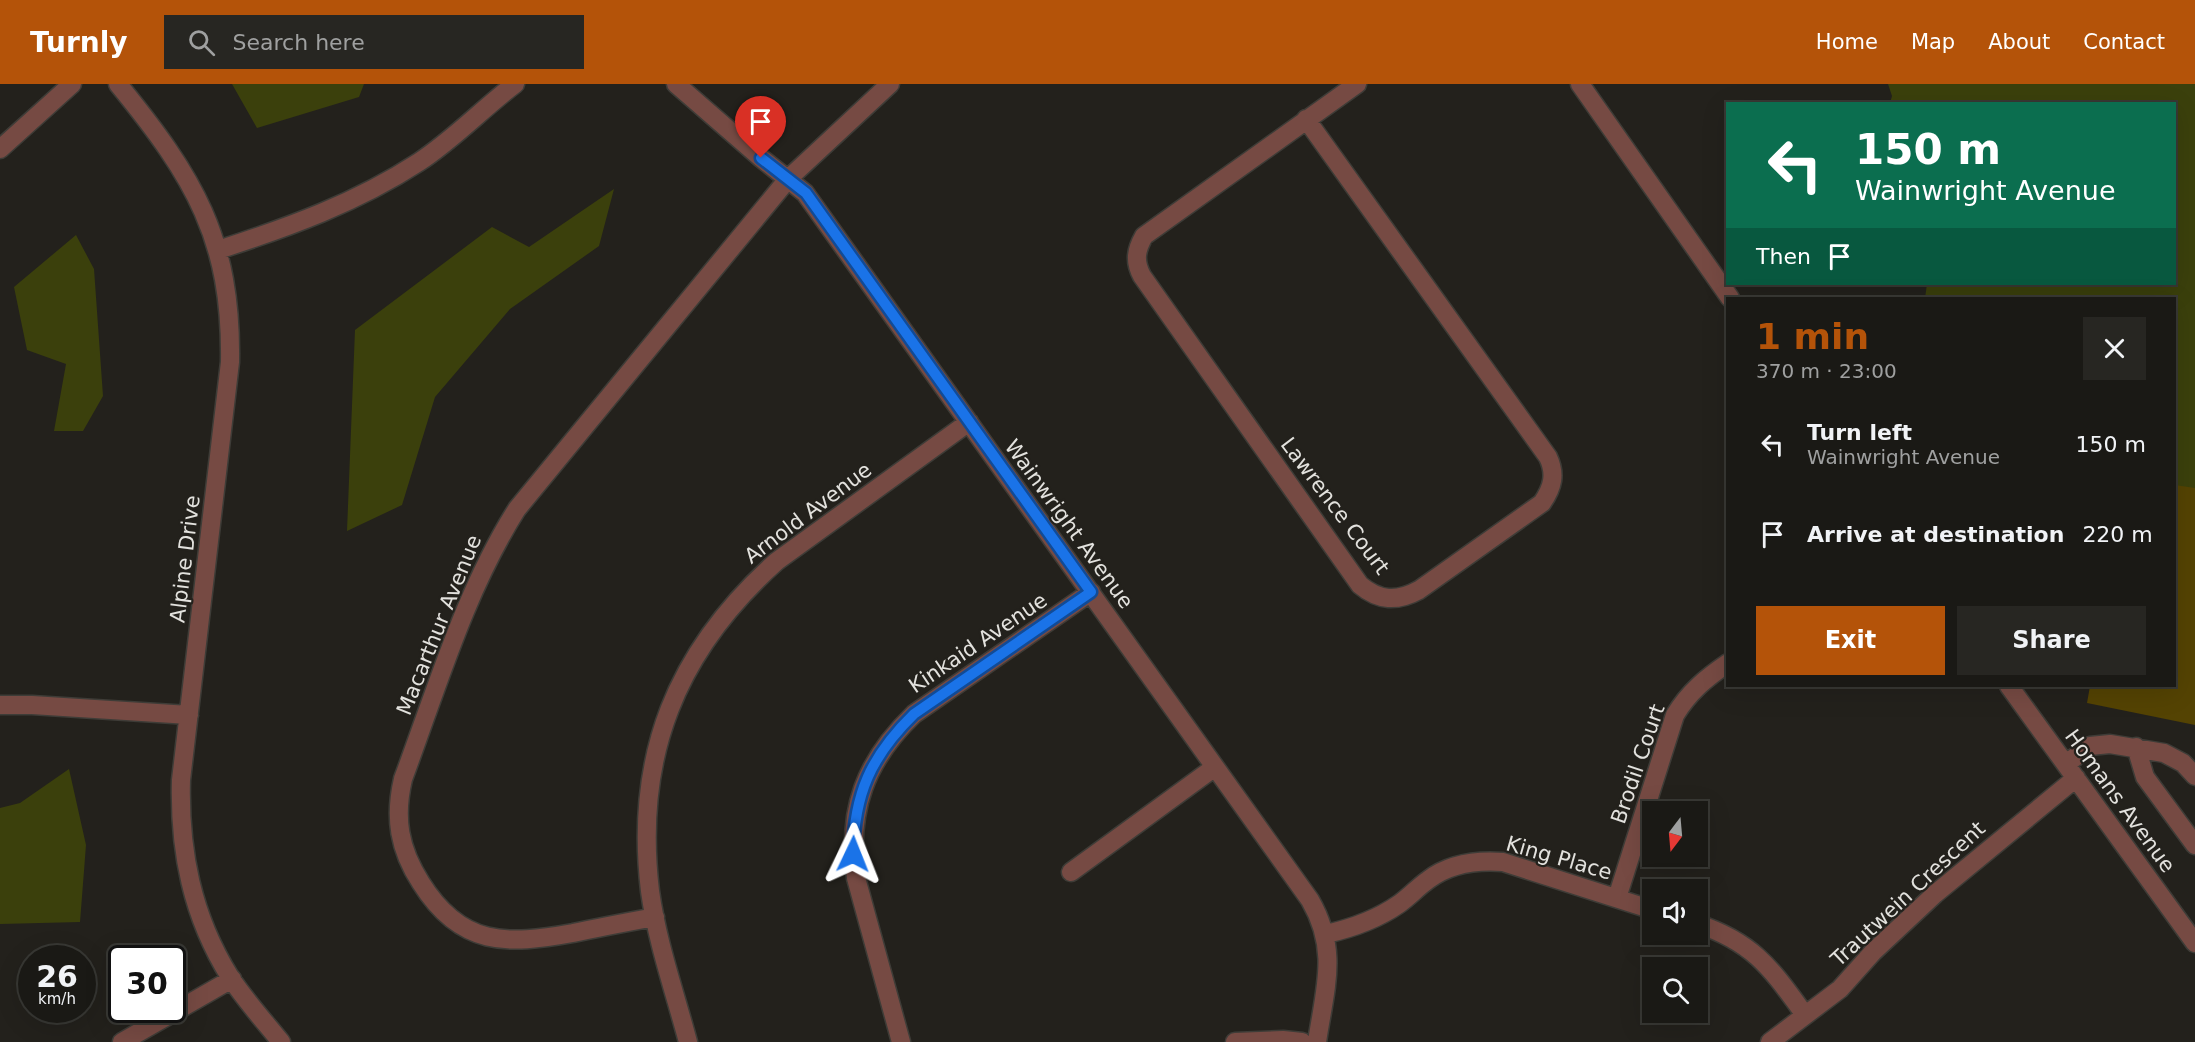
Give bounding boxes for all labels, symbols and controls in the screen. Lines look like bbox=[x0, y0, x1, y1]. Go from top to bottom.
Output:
search box bbox=[164, 15, 584, 69]
text: Turnly bbox=[30, 26, 128, 59]
icon: search bbox=[185, 26, 218, 59]
text: Search here bbox=[233, 30, 365, 55]
text: Home bbox=[1816, 30, 1878, 54]
text: Map bbox=[1911, 30, 1955, 54]
text: About bbox=[1988, 30, 2050, 54]
text: Contact bbox=[2083, 30, 2165, 54]
pin bbox=[735, 96, 786, 158]
icon: arrive bbox=[744, 105, 777, 138]
text: 150 m bbox=[1855, 125, 2001, 174]
icon: left bbox=[1756, 126, 1834, 204]
text: Wainwright Avenue bbox=[1855, 175, 2116, 206]
icon: arrive bbox=[1823, 240, 1856, 273]
text: Then bbox=[1756, 244, 1811, 269]
text: 1 min bbox=[1756, 316, 1869, 357]
button: close bbox=[2083, 317, 2146, 380]
text: 370 m · 23:00 bbox=[1756, 359, 1897, 383]
text: Turn left bbox=[1807, 420, 1912, 445]
icon: left bbox=[1756, 428, 1789, 461]
text: 150 m bbox=[2076, 432, 2146, 457]
street label: Lawrence Court bbox=[1276, 433, 1394, 579]
street label: Wainwright Avenue bbox=[1000, 435, 1138, 613]
text: Wainwright Avenue bbox=[1807, 445, 2000, 469]
street label: Arnold Avenue bbox=[740, 457, 876, 569]
street label: Alpine Drive bbox=[165, 494, 205, 624]
icon: arrive bbox=[1756, 518, 1789, 551]
text: Arrive at destination bbox=[1807, 522, 2064, 547]
text: 220 m bbox=[2082, 522, 2153, 547]
street label: Macarthur Avenue bbox=[392, 531, 486, 719]
street label: Kinkaid Avenue bbox=[904, 588, 1052, 698]
button: Exit bbox=[1756, 606, 1945, 675]
button: Share bbox=[1957, 606, 2146, 675]
street label: Brodil Court bbox=[1606, 701, 1670, 827]
street label: Homans Avenue bbox=[2060, 725, 2180, 877]
north arrow bbox=[1642, 801, 1708, 867]
map controls bbox=[1642, 801, 1708, 1023]
street label: Trautwein Crescent bbox=[1825, 817, 1990, 972]
position arrow bbox=[821, 822, 885, 886]
street label: King Place bbox=[1503, 831, 1615, 885]
button: sound bbox=[1642, 879, 1708, 945]
speed limit sign: 30 bbox=[108, 945, 186, 1023]
button: search bbox=[1642, 957, 1708, 1023]
text: 26 bbox=[36, 959, 78, 994]
text: km/h bbox=[38, 990, 76, 1008]

